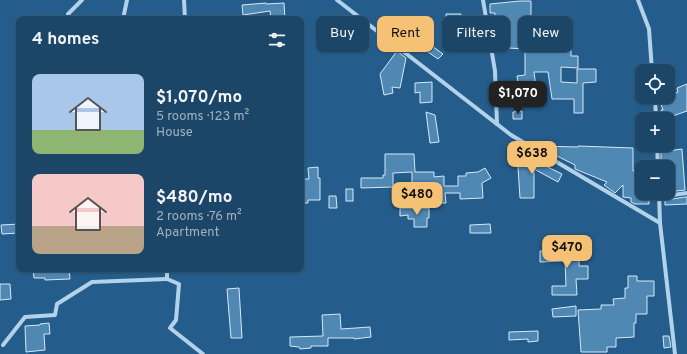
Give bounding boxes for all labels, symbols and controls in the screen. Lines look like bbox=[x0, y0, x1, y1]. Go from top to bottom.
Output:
chip: Buy bbox=[316, 16, 369, 52]
chip: Rent bbox=[377, 16, 434, 52]
chip: Filters bbox=[442, 16, 510, 52]
chip: New bbox=[518, 16, 573, 52]
text: 4 homes bbox=[32, 29, 99, 51]
icon: filters bbox=[266, 29, 288, 51]
map controls bbox=[635, 64, 675, 200]
button: locate bbox=[635, 64, 675, 104]
pin: $1,070 bbox=[485, 81, 551, 115]
text: $1,070 bbox=[498, 86, 538, 102]
text: $1,070/mo bbox=[156, 87, 242, 109]
icon: home bbox=[64, 90, 112, 138]
text: 5 rooms · 123 m² bbox=[156, 109, 249, 125]
button: + bbox=[635, 112, 675, 152]
text: House bbox=[156, 125, 193, 141]
pin: $638 bbox=[508, 141, 556, 175]
text: $638 bbox=[516, 146, 548, 162]
button: − bbox=[635, 160, 675, 200]
pin: $480 bbox=[393, 182, 441, 216]
text: $480/mo bbox=[156, 187, 232, 209]
text: $480 bbox=[401, 187, 433, 203]
icon: home bbox=[64, 190, 112, 238]
text: 2 rooms · 76 m² bbox=[156, 209, 242, 225]
text: Apartment bbox=[156, 225, 219, 241]
pin: $470 bbox=[543, 235, 591, 269]
text: $470 bbox=[551, 240, 583, 256]

